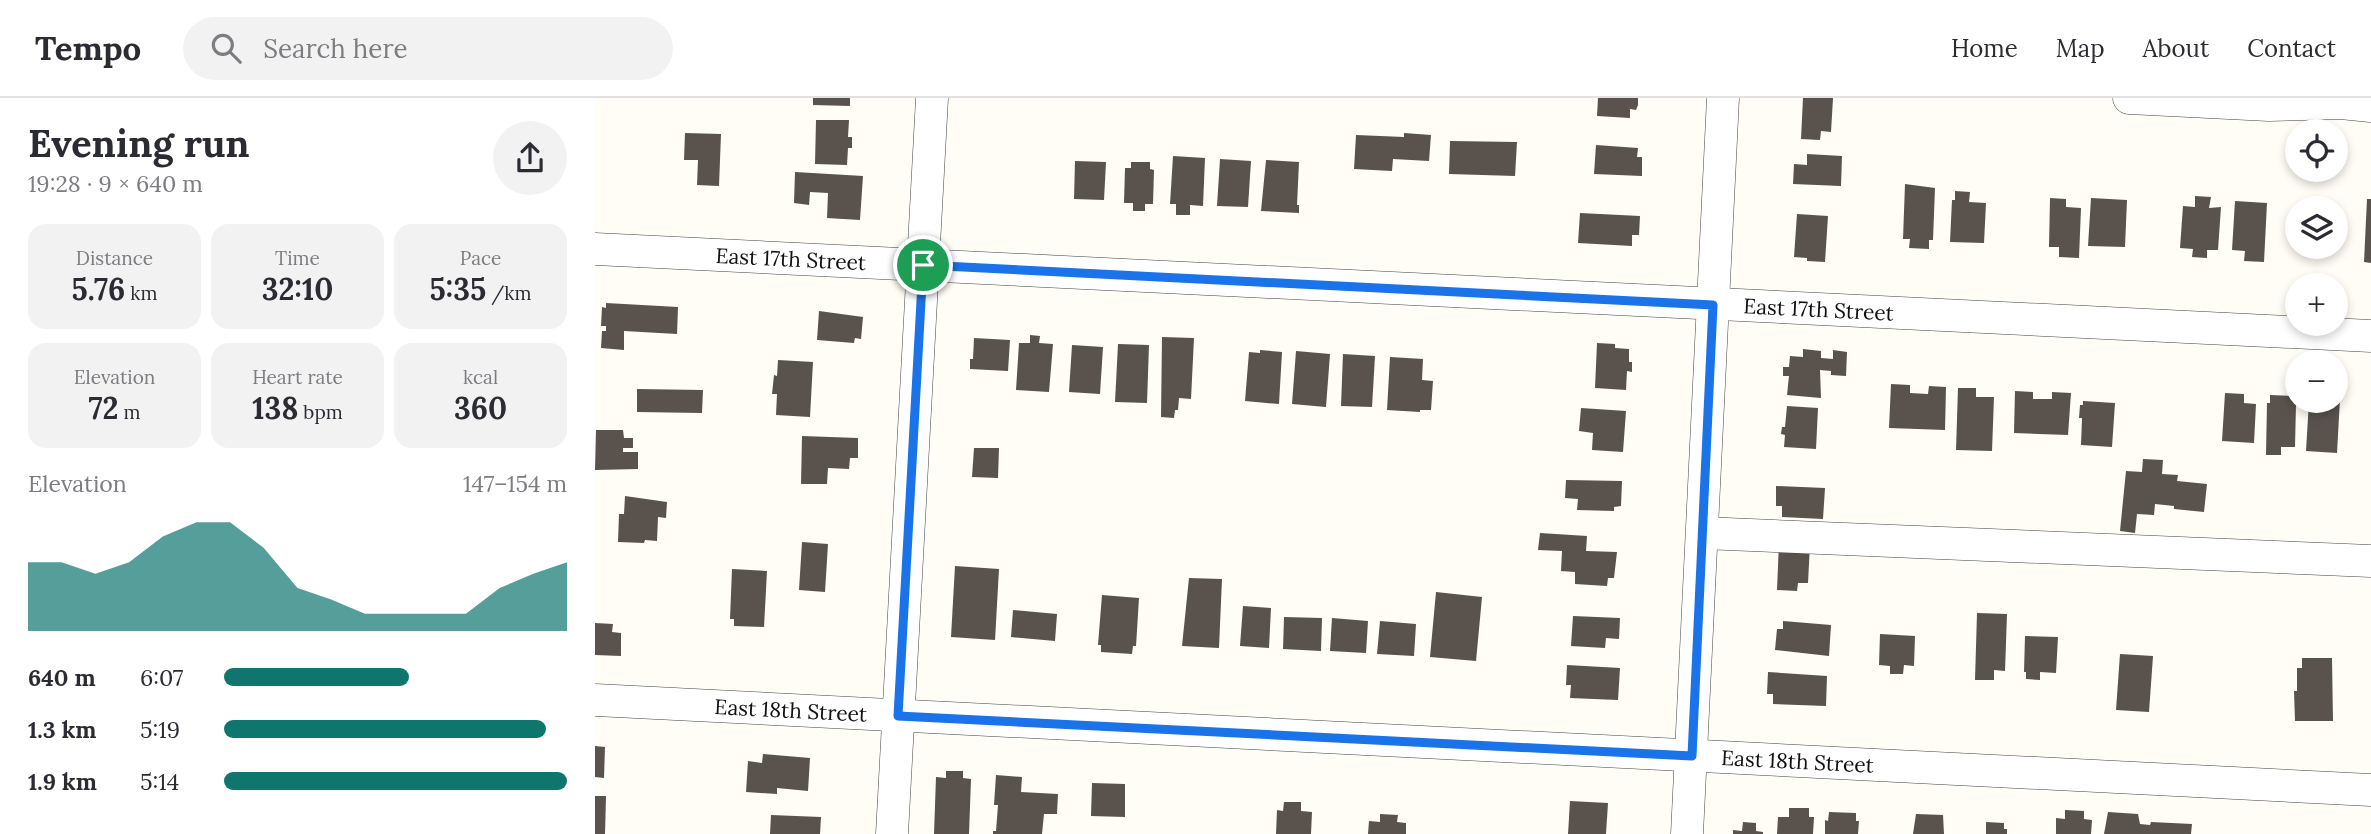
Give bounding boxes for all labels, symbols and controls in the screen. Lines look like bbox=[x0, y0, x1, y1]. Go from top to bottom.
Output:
search box bbox=[183, 17, 673, 80]
text: Tempo bbox=[35, 27, 141, 69]
icon: search bbox=[207, 29, 245, 67]
text: Search here bbox=[263, 32, 408, 65]
text: Home bbox=[1951, 33, 2018, 64]
text: Map bbox=[2056, 33, 2105, 64]
text: About bbox=[2143, 33, 2209, 64]
text: Contact bbox=[2247, 33, 2336, 64]
text: Evening run bbox=[28, 119, 250, 167]
map controls bbox=[2285, 119, 2348, 413]
button: locate bbox=[2285, 119, 2348, 182]
button: share bbox=[493, 121, 567, 195]
text: 19:28 · 9 × 640 m bbox=[28, 169, 203, 198]
button: layers bbox=[2285, 196, 2348, 259]
pin bbox=[893, 235, 953, 295]
street label: East 17th Street bbox=[715, 241, 867, 276]
text: Distance bbox=[76, 246, 153, 270]
text: Time bbox=[275, 246, 320, 270]
text: Pace bbox=[460, 246, 501, 270]
icon: arrive bbox=[904, 246, 942, 284]
text: 5.76 bbox=[72, 270, 125, 308]
text: 32:10 bbox=[262, 270, 333, 308]
text: 5:35 bbox=[430, 270, 486, 308]
button: + bbox=[2285, 273, 2348, 336]
text: km bbox=[125, 281, 157, 305]
text: /km bbox=[486, 281, 532, 305]
street label: East 17th Street bbox=[1743, 292, 1895, 326]
button: − bbox=[2285, 350, 2348, 413]
text: Elevation bbox=[74, 365, 155, 389]
text: Heart rate bbox=[252, 365, 343, 389]
text: kcal bbox=[463, 365, 498, 389]
text: 72 bbox=[88, 389, 119, 427]
text: 138 bbox=[252, 389, 298, 427]
text: 360 bbox=[454, 389, 507, 427]
text: m bbox=[119, 400, 141, 424]
text: bpm bbox=[298, 400, 343, 424]
text: Elevation bbox=[28, 469, 127, 498]
text: 147–154 m bbox=[463, 469, 567, 498]
text: 640 m bbox=[28, 663, 96, 692]
text: 6:07 bbox=[140, 663, 183, 692]
street label: East 18th Street bbox=[714, 693, 869, 727]
text: 1.3 km bbox=[28, 715, 96, 744]
text: 5:19 bbox=[140, 715, 180, 744]
street label: East 18th Street bbox=[1721, 744, 1875, 778]
text: 1.9 km bbox=[28, 767, 97, 796]
text: 5:14 bbox=[140, 767, 179, 796]

